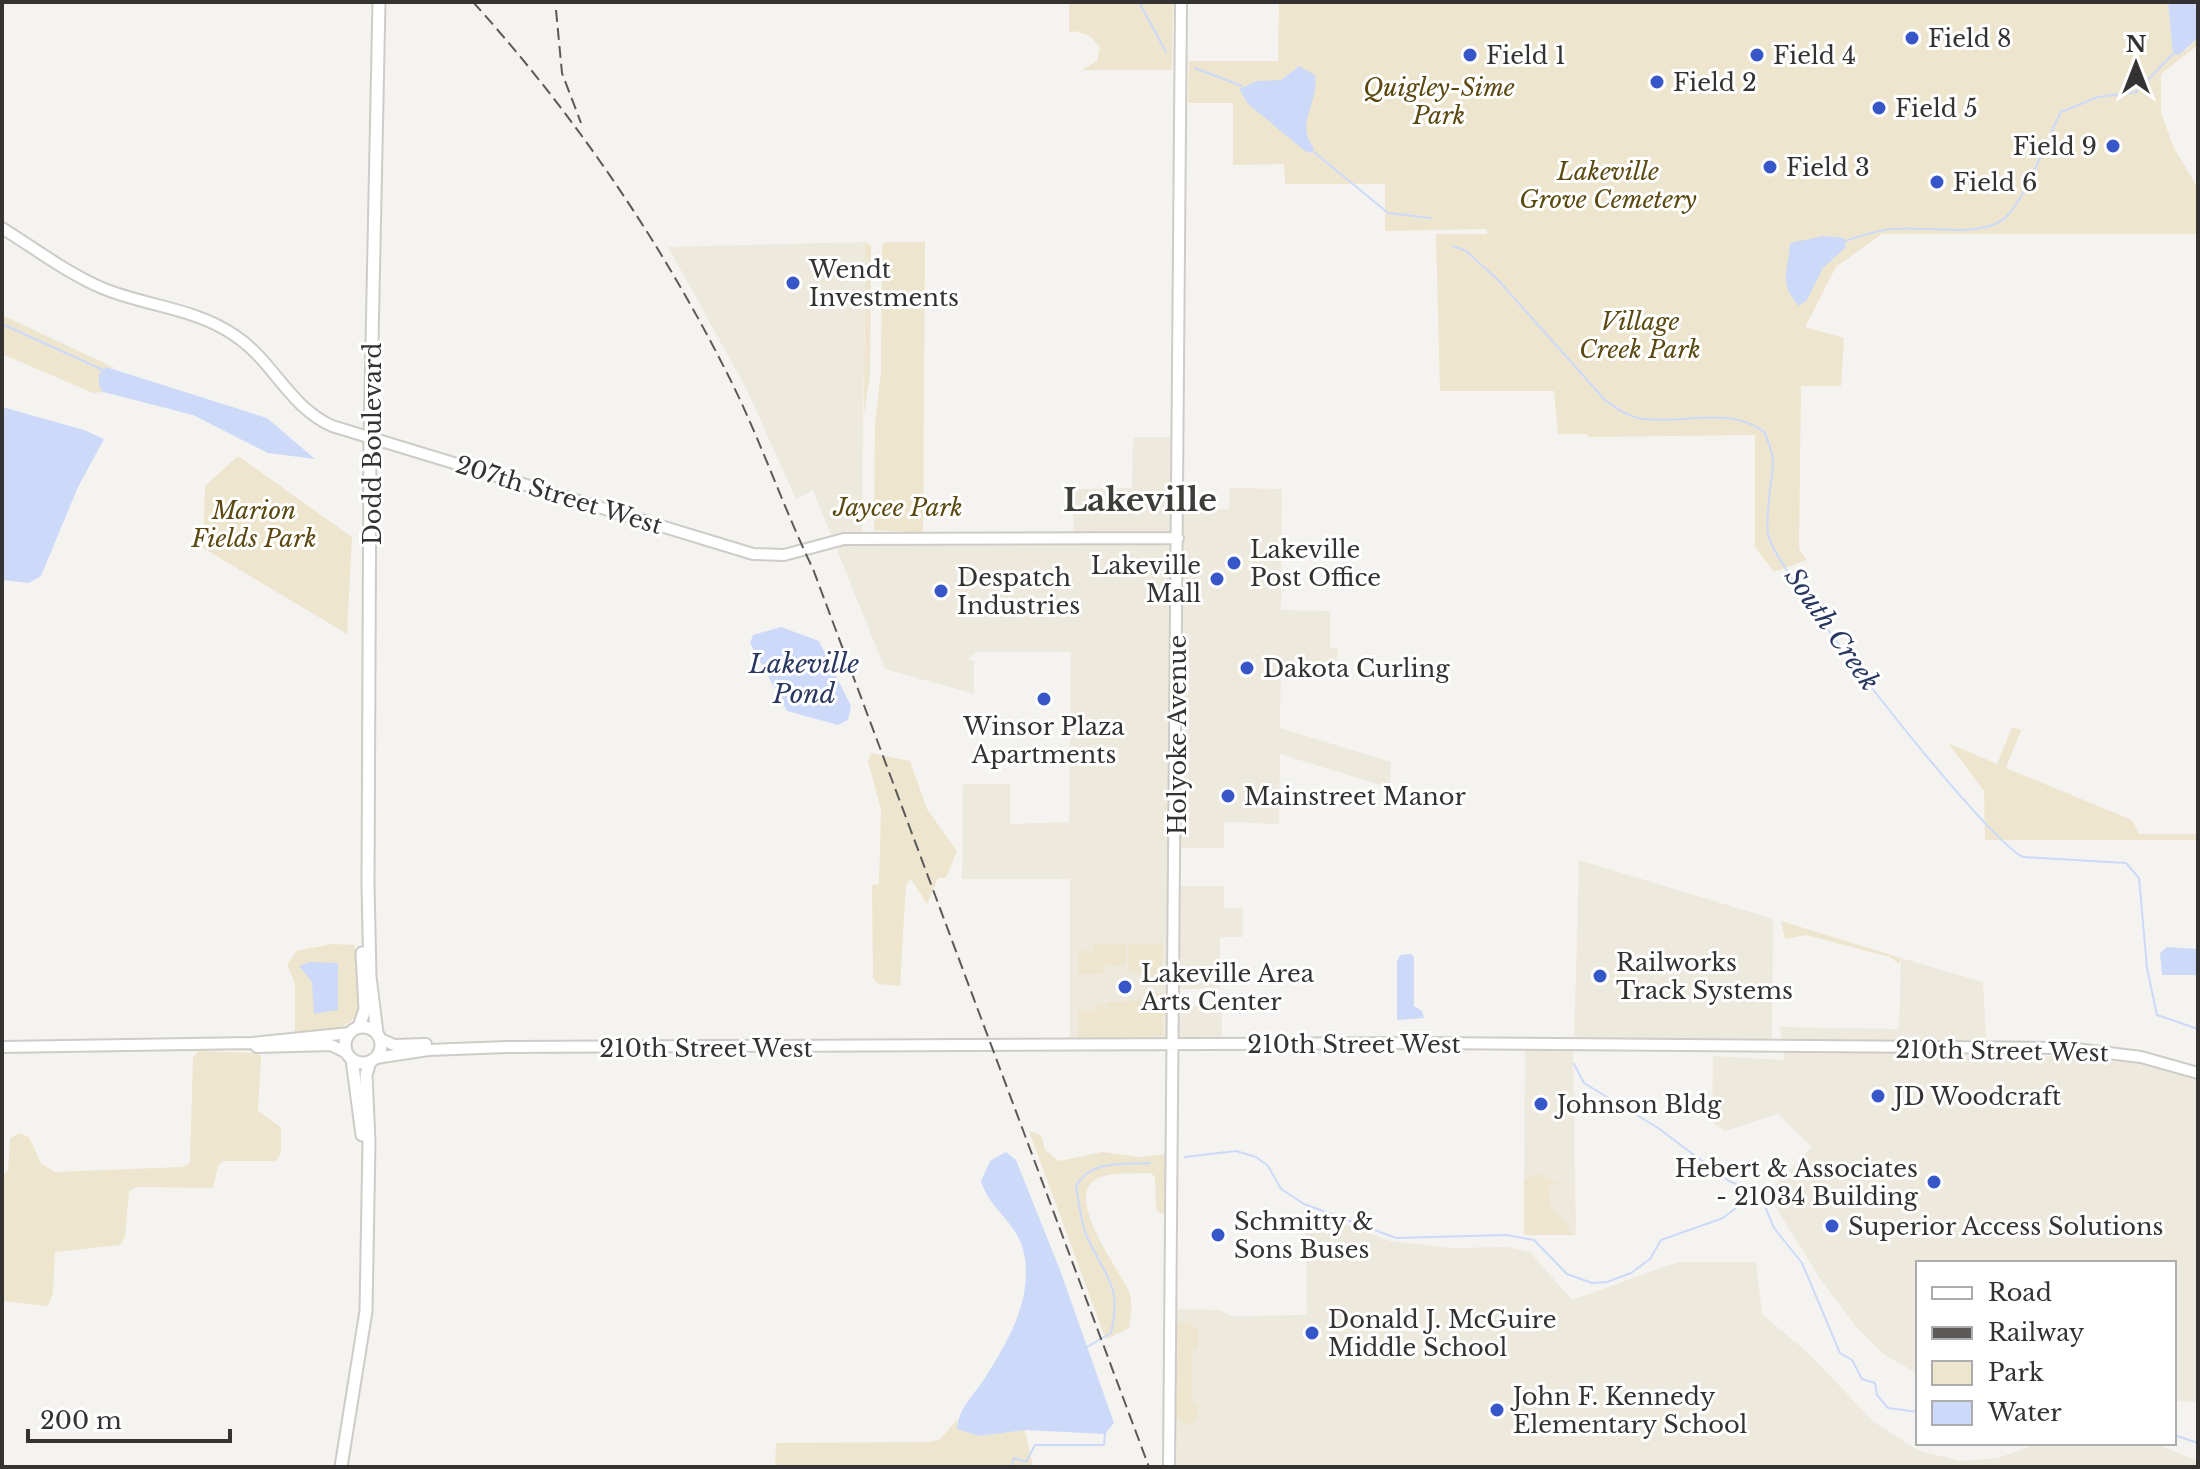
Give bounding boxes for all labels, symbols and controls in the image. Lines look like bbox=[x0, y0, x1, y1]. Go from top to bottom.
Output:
place label: Field 8 bbox=[1928, 24, 2011, 53]
north arrow bbox=[2096, 24, 2176, 104]
marker: Field 8 bbox=[1903, 29, 1921, 47]
text: N bbox=[2126, 31, 2147, 58]
place label: Field 1 bbox=[1486, 41, 1566, 70]
place label: Field 4 bbox=[1773, 41, 1856, 70]
marker: Field 1 bbox=[1461, 46, 1479, 64]
marker: Field 4 bbox=[1748, 46, 1766, 64]
place label: Field 2 bbox=[1673, 68, 1757, 97]
park label: Quigley-Sime Park bbox=[1363, 73, 1515, 130]
marker: Field 2 bbox=[1648, 73, 1666, 91]
place label: Field 5 bbox=[1895, 94, 1978, 123]
marker: Field 5 bbox=[1870, 99, 1888, 117]
place label: Field 9 bbox=[2013, 132, 2097, 161]
marker: Field 9 bbox=[2104, 137, 2122, 155]
place label: Field 3 bbox=[1786, 153, 1870, 182]
park label: Lakeville Grove Cemetery bbox=[1519, 157, 1697, 214]
marker: Field 3 bbox=[1761, 158, 1779, 176]
place label: Field 6 bbox=[1953, 168, 2037, 197]
marker: Field 6 bbox=[1928, 173, 1946, 191]
place label: Wendt Investments bbox=[808, 255, 959, 312]
marker: Wendt Investments bbox=[784, 274, 802, 292]
park label: Village Creek Park bbox=[1579, 307, 1701, 364]
street label: Dodd Boulevard bbox=[358, 343, 387, 545]
street label: 207th Street West bbox=[452, 450, 666, 540]
district label: Lakeville bbox=[1063, 480, 1217, 520]
park label: Jaycee Park bbox=[832, 493, 963, 522]
park label: Marion Fields Park bbox=[191, 496, 317, 553]
place label: Lakeville Post Office bbox=[1250, 535, 1381, 592]
place label: Lakeville Mall bbox=[1091, 551, 1201, 608]
marker: Lakeville Post Office bbox=[1225, 554, 1243, 572]
water label: South Creek bbox=[1778, 561, 1886, 697]
place label: Despatch Industries bbox=[957, 563, 1080, 620]
marker: Lakeville Mall bbox=[1208, 570, 1226, 588]
marker: Despatch Industries bbox=[932, 582, 950, 600]
street label: Holyoke Avenue bbox=[1163, 635, 1192, 835]
water label: Lakeville Pond bbox=[748, 648, 859, 710]
place label: Dakota Curling bbox=[1263, 654, 1450, 683]
marker: Dakota Curling bbox=[1238, 659, 1256, 677]
marker: Winsor Plaza Apartments bbox=[1035, 690, 1053, 708]
place label: Winsor Plaza Apartments bbox=[962, 712, 1125, 769]
place label: Mainstreet Manor bbox=[1244, 782, 1466, 811]
marker: Mainstreet Manor bbox=[1219, 787, 1237, 805]
place label: Railworks Track Systems bbox=[1616, 948, 1793, 1005]
place label: Lakeville Area Arts Center bbox=[1140, 959, 1315, 1016]
marker: Railworks Track Systems bbox=[1591, 967, 1609, 985]
marker: Lakeville Area Arts Center bbox=[1116, 978, 1134, 996]
street label: 210th Street West bbox=[1247, 1030, 1461, 1059]
street label: 210th Street West bbox=[599, 1034, 813, 1063]
street label: 210th Street West bbox=[1895, 1035, 2109, 1067]
place label: JD Woodcraft bbox=[1891, 1082, 2061, 1111]
marker: JD Woodcraft bbox=[1869, 1087, 1887, 1105]
place label: Johnson Bldg bbox=[1554, 1090, 1722, 1119]
marker: Johnson Bldg bbox=[1532, 1095, 1550, 1113]
place label: Hebert & Associates - 21034 Building bbox=[1675, 1154, 1919, 1211]
marker: Hebert & Associates - 21034 Building bbox=[1925, 1173, 1943, 1191]
place label: Schmitty & Sons Buses bbox=[1234, 1207, 1374, 1264]
place label: Superior Access Solutions bbox=[1848, 1212, 2163, 1241]
marker: Superior Access Solutions bbox=[1823, 1217, 1841, 1235]
marker: Schmitty & Sons Buses bbox=[1209, 1226, 1227, 1244]
legend bbox=[1916, 1261, 2176, 1445]
text: Road bbox=[1988, 1278, 2052, 1307]
place label: Donald J. McGuire Middle School bbox=[1328, 1305, 1556, 1362]
text: Railway bbox=[1988, 1318, 2085, 1347]
marker: Donald J. McGuire Middle School bbox=[1303, 1324, 1321, 1342]
text: Park bbox=[1988, 1358, 2044, 1387]
place label: John F. Kennedy Elementary School bbox=[1510, 1382, 1748, 1439]
scale bar bbox=[28, 1393, 230, 1443]
text: Water bbox=[1987, 1398, 2062, 1427]
marker: John F. Kennedy Elementary School bbox=[1488, 1401, 1506, 1419]
text: 200 m bbox=[40, 1406, 122, 1435]

